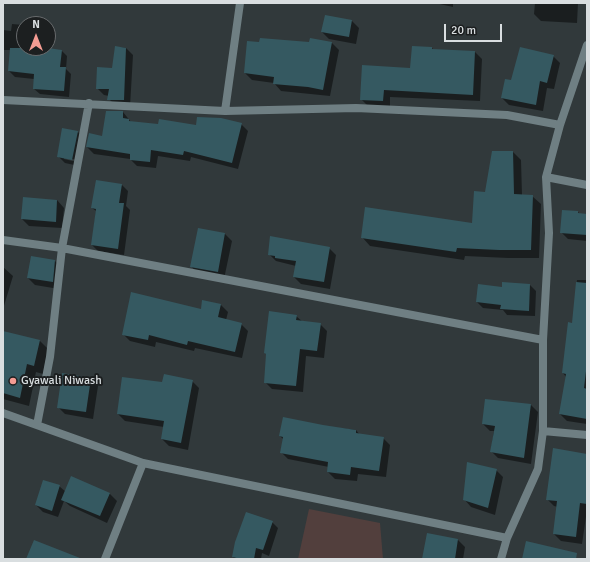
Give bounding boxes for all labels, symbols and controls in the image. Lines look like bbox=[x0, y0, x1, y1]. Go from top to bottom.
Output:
north arrow bbox=[16, 16, 56, 56]
scale bar bbox=[446, 16, 504, 42]
text: N bbox=[32, 18, 40, 31]
text: 20 m bbox=[451, 23, 476, 38]
place label: Gyawali Niwash bbox=[21, 374, 102, 388]
marker: Gyawali Niwash bbox=[8, 376, 18, 386]

